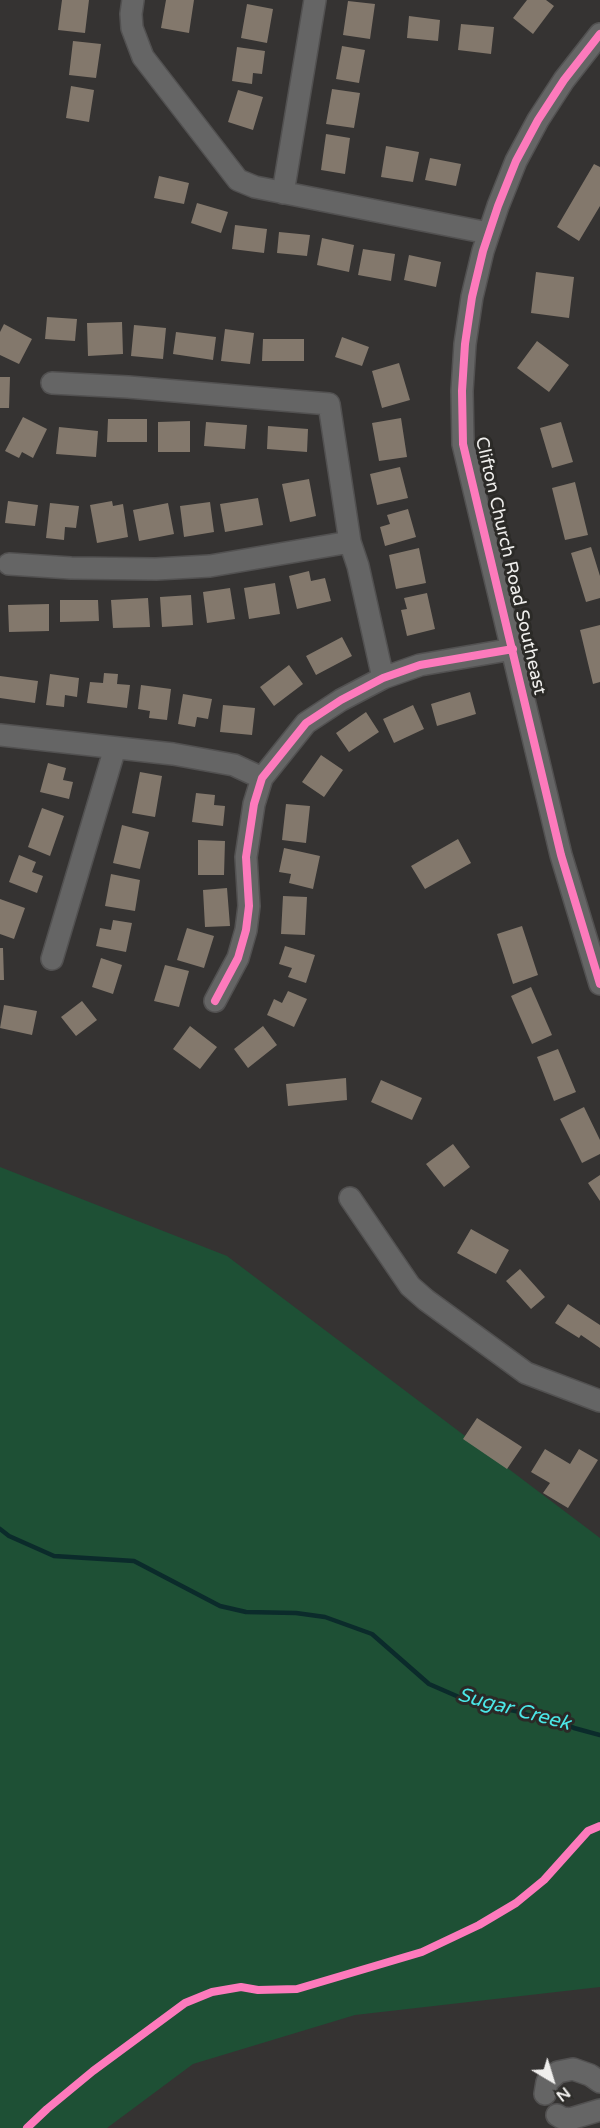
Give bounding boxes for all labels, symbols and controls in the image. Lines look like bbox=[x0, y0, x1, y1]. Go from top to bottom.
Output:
street label: Clifton Church Road Southeast bbox=[470, 435, 550, 697]
water label: Sugar Creek bbox=[455, 1683, 573, 1737]
north arrow bbox=[522, 2050, 582, 2110]
text: N bbox=[552, 2082, 574, 2106]

